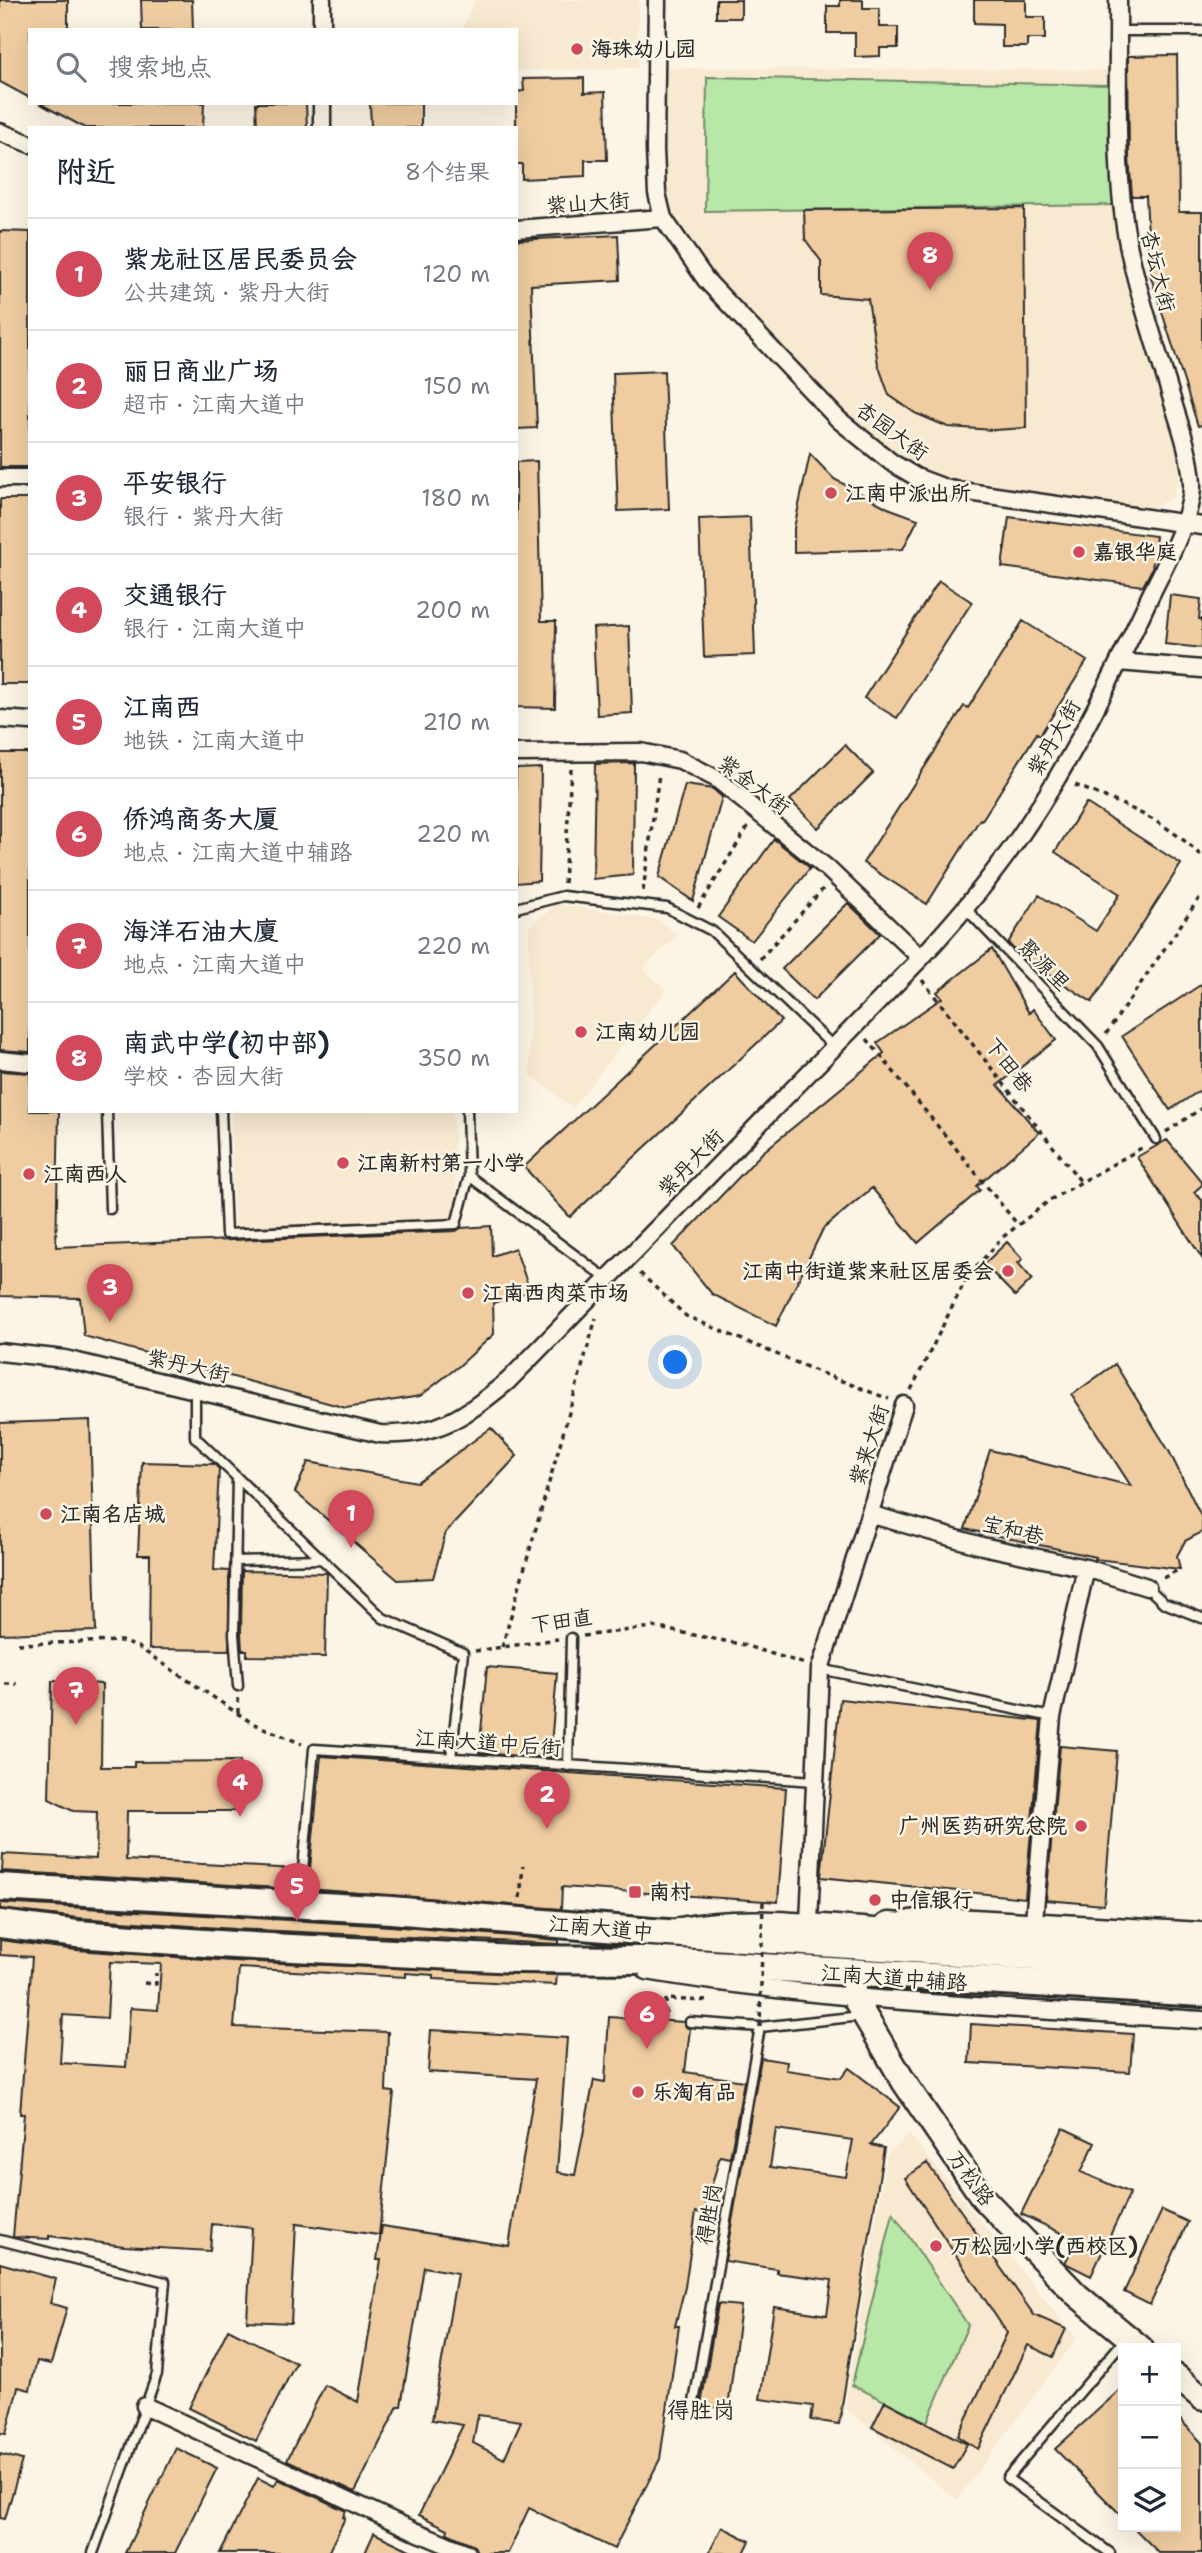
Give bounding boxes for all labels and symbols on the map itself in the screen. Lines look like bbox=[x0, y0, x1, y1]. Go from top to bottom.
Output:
place label: 海珠幼儿园 bbox=[591, 35, 696, 63]
marker: 海珠幼儿园 bbox=[569, 41, 585, 57]
street label: 紫山大街 bbox=[545, 186, 631, 220]
street label: 杏坛大街 bbox=[1134, 227, 1182, 315]
pin: 8 bbox=[907, 232, 953, 290]
street label: 杏园大街 bbox=[850, 395, 934, 467]
place label: 江南中派出所 bbox=[845, 479, 971, 507]
marker: 江南中派出所 bbox=[823, 485, 839, 501]
place label: 嘉银华庭 bbox=[1093, 538, 1177, 566]
marker: 嘉银华庭 bbox=[1071, 544, 1087, 560]
street label: 紫丹大街 bbox=[1021, 695, 1087, 781]
street label: 紫金大街 bbox=[712, 749, 796, 821]
street label: 聚源里 bbox=[1012, 933, 1076, 997]
place label: 江南幼儿园 bbox=[595, 1018, 700, 1046]
marker: 江南幼儿园 bbox=[573, 1024, 589, 1040]
street label: 下田巷 bbox=[979, 1032, 1039, 1098]
street label: 紫丹大街 bbox=[652, 1123, 730, 1203]
place label: 江南新村第一小学 bbox=[357, 1149, 525, 1177]
marker: 江南新村第一小学 bbox=[335, 1155, 351, 1171]
place label: 江南西人 bbox=[43, 1160, 127, 1188]
marker: 江南西人 bbox=[21, 1166, 37, 1182]
place label: 江南中街道紫来社区居委会 bbox=[742, 1257, 994, 1285]
marker: 江南中街道紫来社区居委会 bbox=[1000, 1263, 1016, 1279]
pin: 3 bbox=[87, 1264, 133, 1322]
place label: 江南西肉菜市场 bbox=[482, 1279, 629, 1307]
marker: 江南西肉菜市场 bbox=[460, 1285, 476, 1301]
street label: 紫丹大街 bbox=[144, 1343, 232, 1389]
your location bbox=[658, 1345, 692, 1379]
street label: 紫来大街 bbox=[843, 1401, 895, 1489]
pin: 1 bbox=[328, 1490, 374, 1548]
place label: 江南名店城 bbox=[60, 1500, 165, 1528]
marker: 江南名店城 bbox=[38, 1506, 54, 1522]
street label: 宝和巷 bbox=[979, 1509, 1047, 1551]
street label: 下田直 bbox=[529, 1603, 595, 1639]
pin: 7 bbox=[53, 1667, 99, 1725]
street label: 江南大道中后街 bbox=[414, 1724, 562, 1762]
pin: 4 bbox=[217, 1759, 263, 1817]
pin: 2 bbox=[524, 1771, 570, 1829]
place label: 广州医药研究总院 bbox=[899, 1812, 1067, 1840]
marker: 广州医药研究总院 bbox=[1073, 1818, 1089, 1834]
pin: 5 bbox=[274, 1863, 320, 1921]
place label: 南村 bbox=[649, 1878, 691, 1906]
marker: 南村 bbox=[627, 1884, 643, 1900]
place label: 中信银行 bbox=[889, 1886, 973, 1914]
marker: 中信银行 bbox=[867, 1892, 883, 1908]
street label: 江南大道中 bbox=[547, 1909, 655, 1947]
street label: 江南大道中辅路 bbox=[820, 1959, 968, 1997]
pin: 6 bbox=[624, 1991, 670, 2049]
place label: 乐淘有品 bbox=[652, 2078, 736, 2106]
marker: 乐淘有品 bbox=[630, 2084, 646, 2100]
street label: 万松路 bbox=[941, 2144, 1001, 2212]
street label: 得胜岗 bbox=[690, 2181, 728, 2247]
place label: 万松园小学(西校区) bbox=[950, 2232, 1138, 2260]
marker: 万松园小学(西校区) bbox=[928, 2238, 944, 2254]
district label: 得胜岗 bbox=[667, 2395, 736, 2425]

